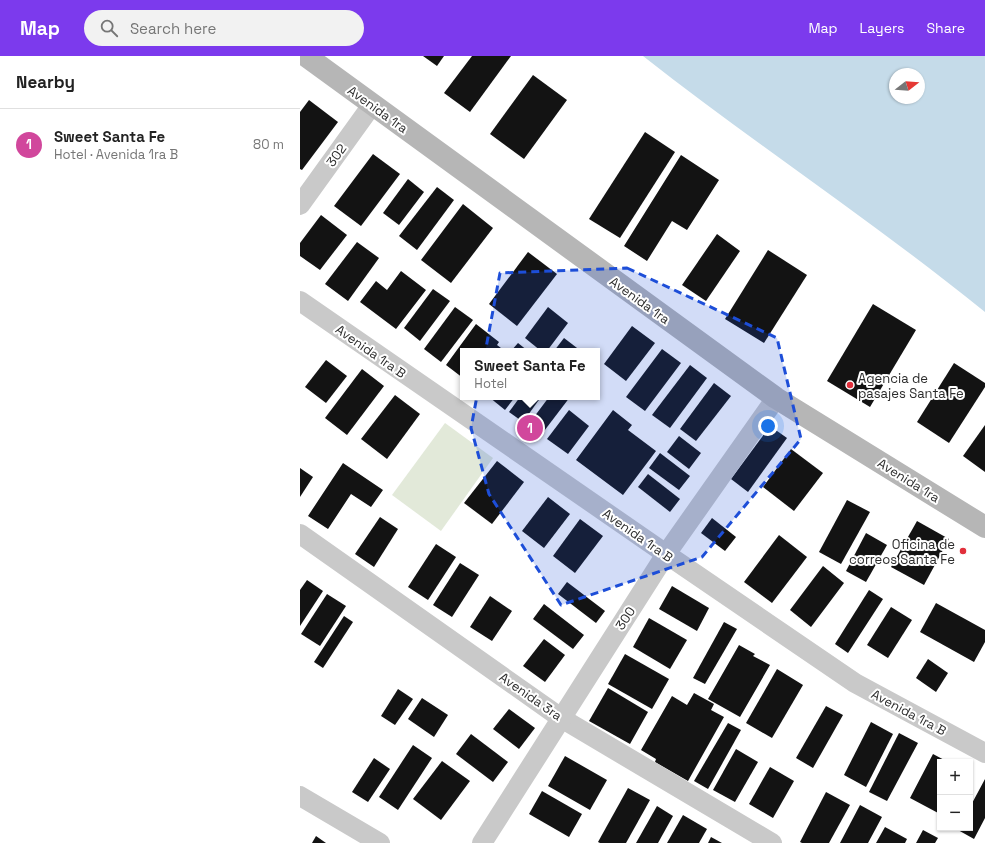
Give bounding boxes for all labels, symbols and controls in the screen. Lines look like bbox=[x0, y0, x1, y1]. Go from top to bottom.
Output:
search box bbox=[84, 10, 364, 46]
text: Map bbox=[20, 16, 60, 41]
icon: search bbox=[98, 17, 120, 39]
text: Search here bbox=[130, 19, 216, 38]
text: Map bbox=[808, 19, 838, 37]
text: Layers bbox=[860, 19, 904, 37]
text: Share bbox=[926, 19, 965, 37]
north arrow bbox=[889, 68, 925, 104]
text: Nearby bbox=[16, 71, 75, 93]
street label: Avenida 1ra bbox=[344, 82, 412, 137]
text: Sweet Santa Fe bbox=[54, 127, 165, 146]
text: 1 bbox=[26, 136, 32, 153]
text: 80 m bbox=[253, 136, 284, 153]
street label: 302 bbox=[322, 140, 350, 170]
text: Hotel · Avenida 1ra B bbox=[54, 146, 178, 163]
street label: Avenida 1ra bbox=[606, 273, 674, 328]
street label: Avenida 1ra B bbox=[332, 321, 409, 382]
popup bbox=[460, 348, 600, 400]
text: Sweet Santa Fe bbox=[474, 356, 586, 375]
place label: Agencia de pasajes Santa Fe bbox=[858, 370, 964, 402]
text: Hotel bbox=[474, 375, 507, 392]
marker: Agencia de pasajes Santa Fe bbox=[845, 380, 855, 390]
pin: 1 bbox=[517, 413, 543, 443]
your location bbox=[758, 416, 778, 436]
street label: Avenida 1ra bbox=[874, 455, 944, 507]
street label: Avenida 1ra B bbox=[599, 505, 676, 566]
place label: Oficina de correos Santa Fe bbox=[849, 536, 955, 568]
marker: Oficina de correos Santa Fe bbox=[958, 546, 968, 556]
street label: 300 bbox=[612, 603, 639, 633]
street label: Avenida 3ra bbox=[496, 669, 566, 725]
street label: Avenida 1ra B bbox=[868, 686, 949, 739]
map controls bbox=[937, 759, 973, 831]
button: + bbox=[937, 759, 973, 795]
button: − bbox=[937, 795, 973, 831]

